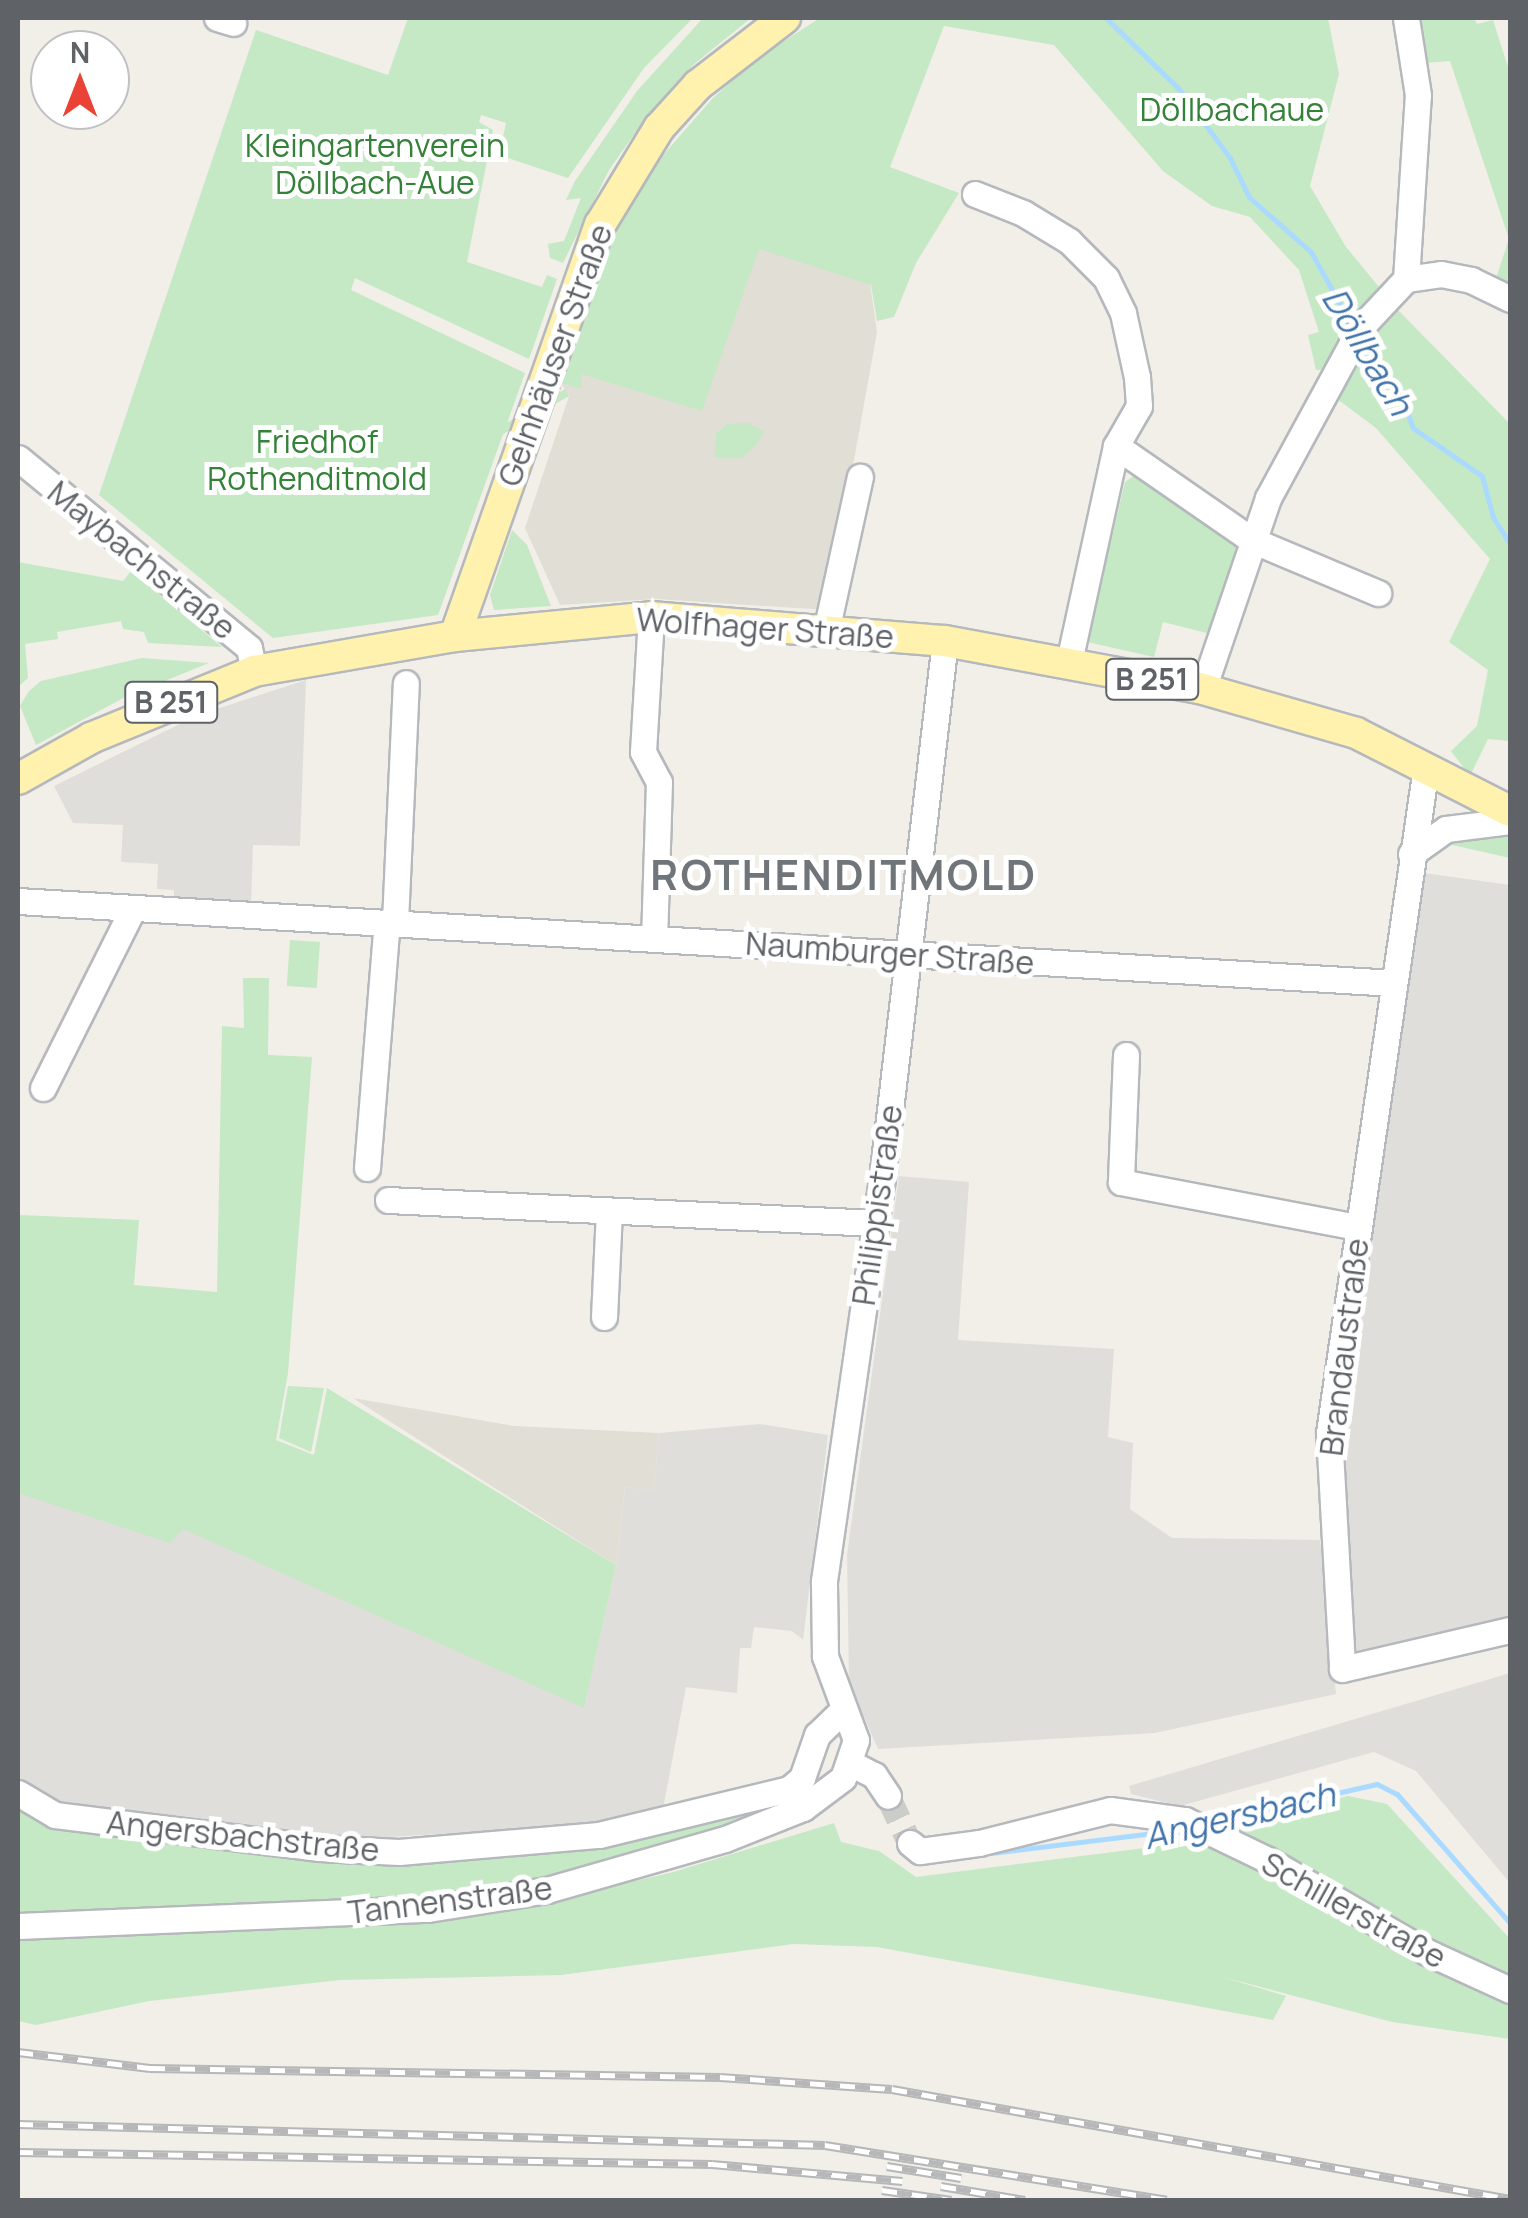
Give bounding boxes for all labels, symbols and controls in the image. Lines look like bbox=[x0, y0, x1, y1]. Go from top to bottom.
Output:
north arrow bbox=[30, 30, 130, 130]
text: N bbox=[70, 33, 90, 71]
park label: Döllbachaue bbox=[1140, 90, 1324, 128]
park label: Kleingartenverein Döllbach-Aue bbox=[245, 127, 505, 202]
street label: Gelnhäuser Straße bbox=[490, 219, 620, 491]
water label: Döllbach bbox=[1314, 280, 1422, 422]
park label: Friedhof Rothenditmold bbox=[207, 423, 427, 498]
street label: Maybachstraße bbox=[40, 473, 244, 647]
street label: Wolfhager Straße bbox=[635, 600, 895, 656]
road number: B 251 bbox=[1104, 654, 1200, 704]
road number: B 251 bbox=[124, 677, 218, 727]
district label: ROTHENDITMOLD bbox=[650, 849, 1038, 899]
street label: Naumburger Straße bbox=[744, 924, 1036, 982]
street label: Philippistraße bbox=[844, 1102, 910, 1308]
street label: Brandaustraße bbox=[1312, 1236, 1376, 1458]
water label: Angersbach bbox=[1139, 1773, 1339, 1857]
street label: Angersbachstraße bbox=[105, 1803, 381, 1869]
street label: Schillerstraße bbox=[1255, 1844, 1453, 1976]
street label: Tannenstraße bbox=[345, 1868, 555, 1932]

